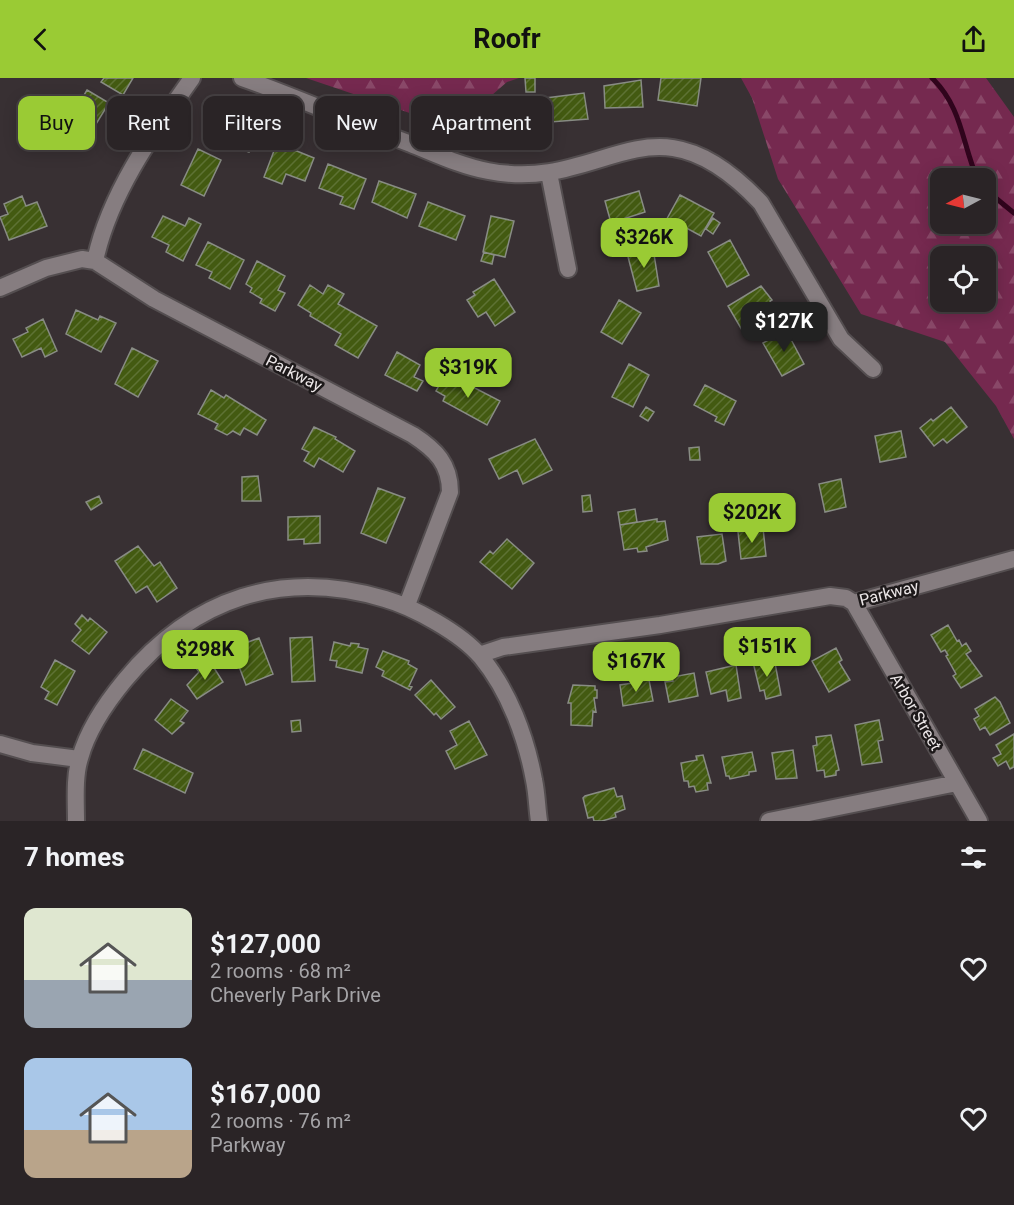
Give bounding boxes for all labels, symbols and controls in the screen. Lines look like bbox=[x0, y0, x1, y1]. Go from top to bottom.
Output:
icon: back bbox=[24, 23, 57, 56]
text: Roofr bbox=[473, 23, 541, 55]
icon: share bbox=[957, 23, 990, 56]
chip: Buy bbox=[18, 96, 95, 150]
chip: Rent bbox=[107, 96, 191, 150]
chip: Filters bbox=[203, 96, 303, 150]
chip: New bbox=[315, 96, 399, 150]
chip: Apartment bbox=[411, 96, 552, 150]
north arrow bbox=[930, 168, 996, 234]
map controls bbox=[930, 168, 996, 312]
pin: $326K bbox=[602, 218, 686, 269]
text: $326K bbox=[615, 225, 673, 249]
button: locate bbox=[930, 246, 996, 312]
pin: $127K bbox=[742, 302, 826, 353]
text: $127K bbox=[755, 309, 813, 333]
pin: $319K bbox=[426, 348, 510, 399]
street label: Parkway bbox=[263, 351, 326, 395]
text: $319K bbox=[439, 355, 497, 379]
pin: $202K bbox=[710, 493, 794, 544]
text: $202K bbox=[723, 500, 781, 524]
street label: Parkway bbox=[857, 576, 921, 610]
pin: $151K bbox=[725, 627, 809, 678]
pin: $298K bbox=[163, 630, 247, 681]
text: $151K bbox=[738, 634, 796, 658]
text: $298K bbox=[176, 637, 234, 661]
pin: $167K bbox=[594, 642, 678, 693]
text: $167K bbox=[607, 649, 665, 673]
street label: Arbor Street bbox=[886, 670, 946, 754]
icon: filters bbox=[957, 841, 990, 874]
text: 7 homes bbox=[24, 842, 125, 872]
text: $127,000 bbox=[210, 929, 321, 959]
icon: home bbox=[72, 932, 144, 1004]
icon: heart bbox=[957, 952, 990, 985]
text: 2 rooms · 68 m² bbox=[210, 959, 351, 983]
text: Cheverly Park Drive bbox=[210, 983, 381, 1007]
text: $167,000 bbox=[210, 1079, 321, 1109]
icon: home bbox=[72, 1082, 144, 1154]
icon: heart bbox=[957, 1102, 990, 1135]
text: 2 rooms · 76 m² bbox=[210, 1109, 351, 1133]
text: Parkway bbox=[210, 1133, 286, 1157]

